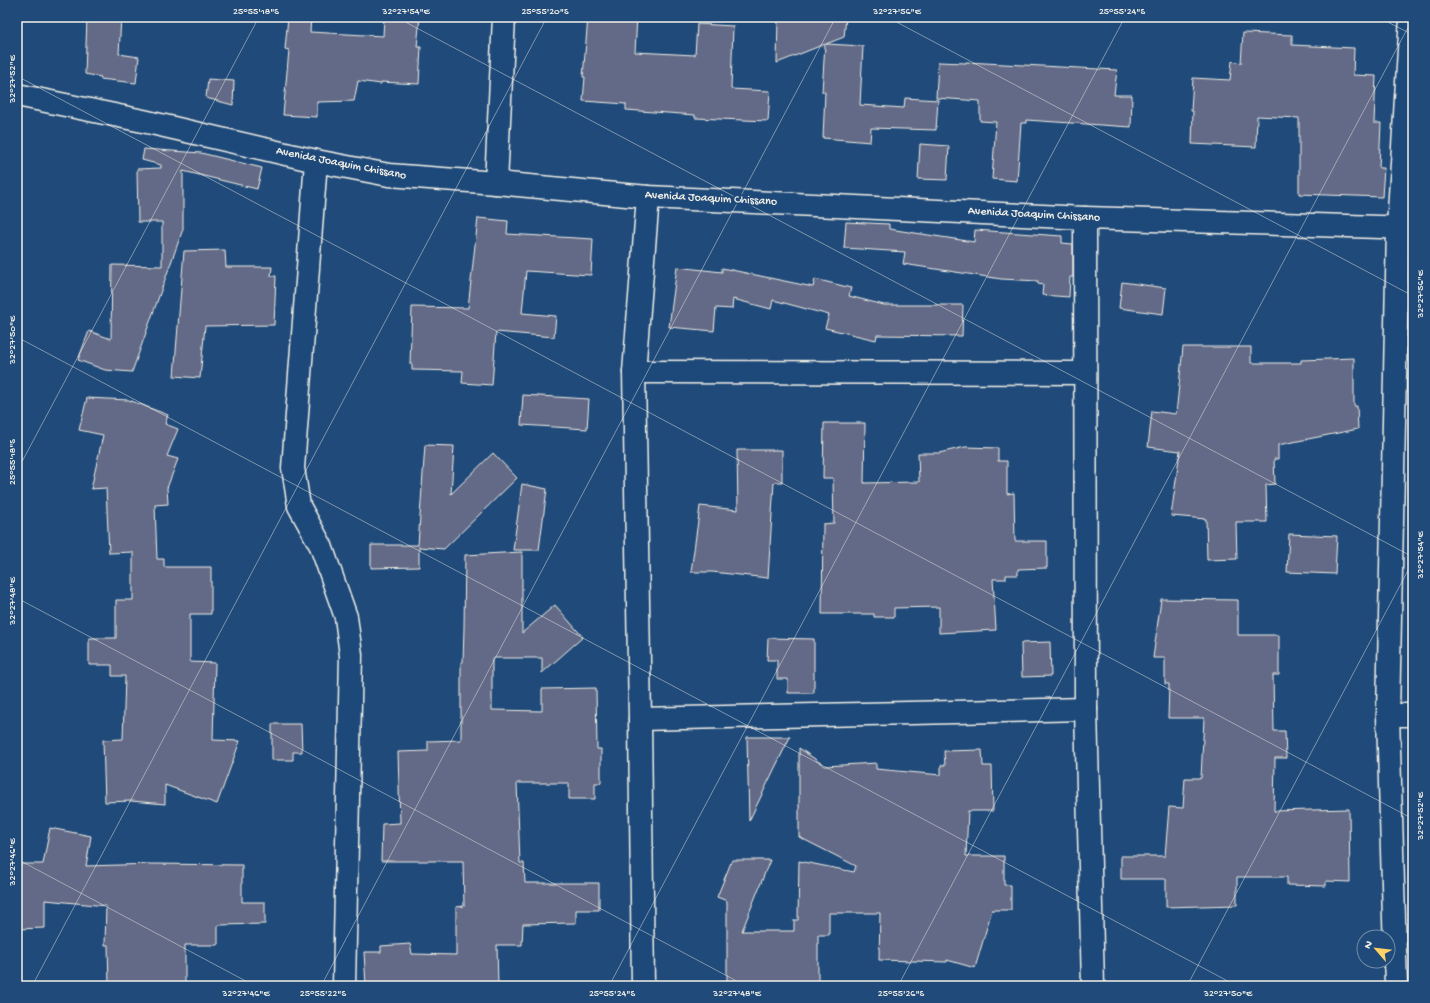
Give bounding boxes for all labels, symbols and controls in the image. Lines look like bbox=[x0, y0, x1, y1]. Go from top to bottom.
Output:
text: 25°55'18"S bbox=[233, 6, 279, 18]
text: 32°27'54"E bbox=[381, 6, 431, 18]
text: 25°55'20"S bbox=[521, 6, 569, 18]
text: 32°27'56"E bbox=[872, 6, 922, 18]
text: 25°55'24"S bbox=[1099, 6, 1145, 18]
text: 32°27'52"E bbox=[7, 54, 19, 104]
street label: Avenida Joaquim Chissano bbox=[275, 144, 407, 184]
street label: Avenida Joaquim Chissano bbox=[645, 189, 777, 209]
street label: Avenida Joaquim Chissano bbox=[968, 205, 1100, 225]
text: 32°27'56"E bbox=[1415, 269, 1427, 319]
text: 32°27'50"E bbox=[7, 315, 19, 365]
text: 25°55'18"S bbox=[7, 439, 19, 485]
text: 32°27'54"E bbox=[1415, 530, 1427, 580]
text: 32°27'48"E bbox=[7, 576, 19, 626]
text: 32°27'52"E bbox=[1415, 791, 1427, 841]
text: 32°27'46"E bbox=[7, 838, 19, 887]
north arrow bbox=[1356, 929, 1396, 969]
text: N bbox=[1362, 939, 1376, 951]
text: 32°27'46"E bbox=[221, 988, 270, 1000]
text: 25°55'22"S bbox=[300, 988, 347, 1000]
text: 25°55'24"S bbox=[589, 988, 635, 1000]
text: 32°27'48"E bbox=[712, 988, 762, 1000]
text: 25°55'26"S bbox=[878, 988, 925, 1000]
text: 32°27'50"E bbox=[1203, 988, 1253, 1000]

